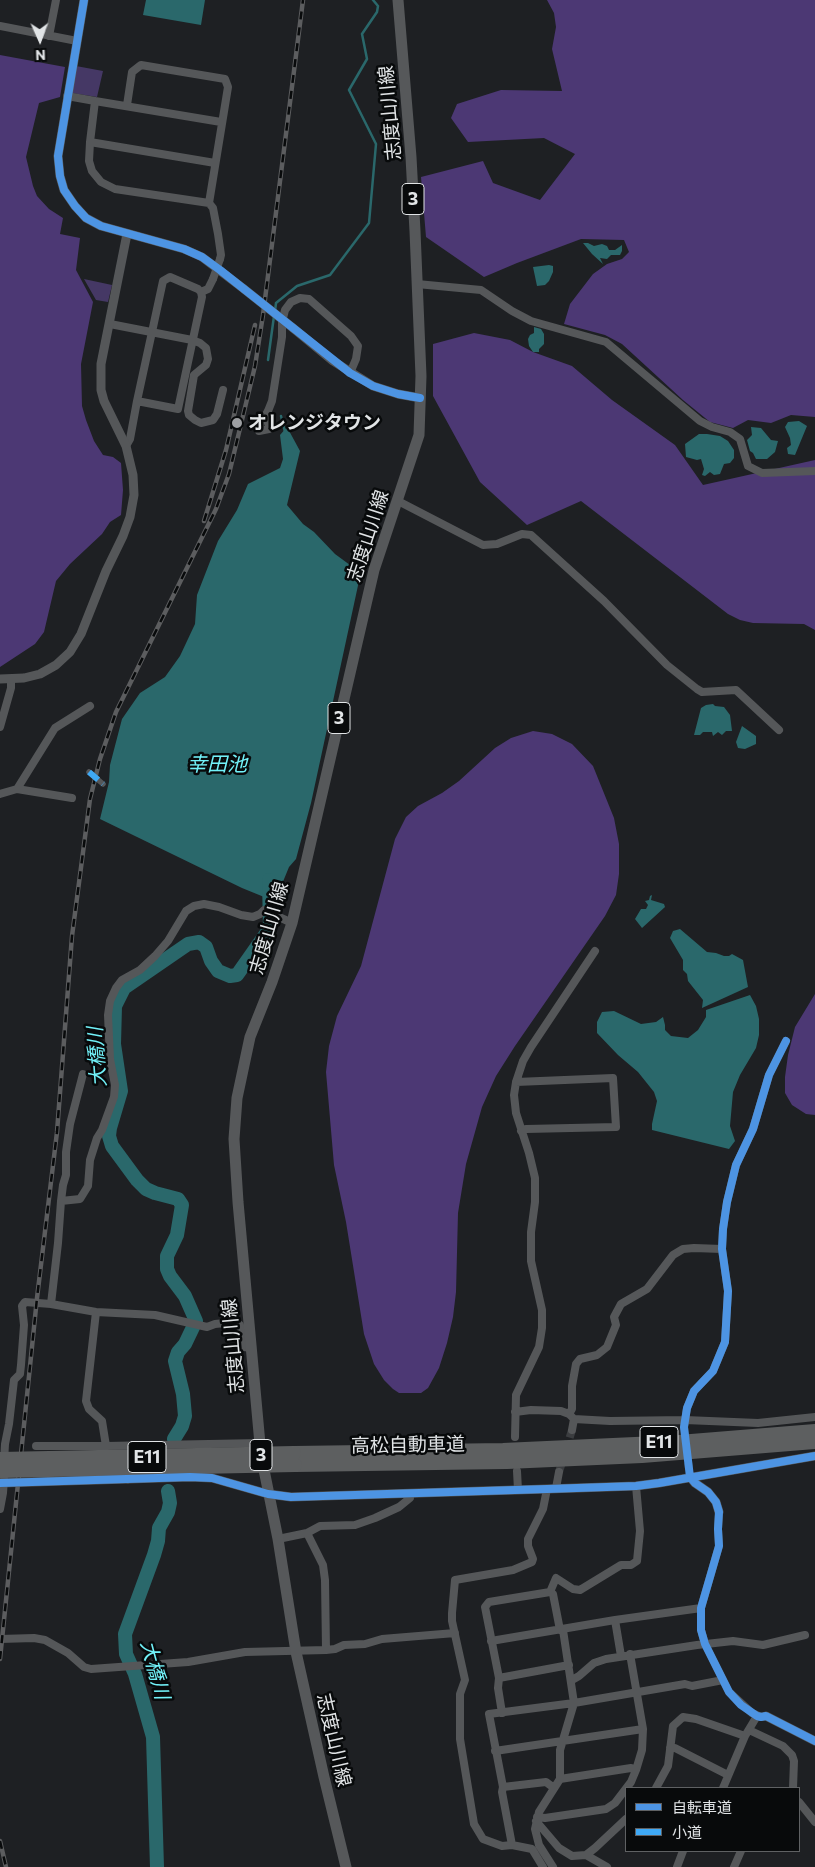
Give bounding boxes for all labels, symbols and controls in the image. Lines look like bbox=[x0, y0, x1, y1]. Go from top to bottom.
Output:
north arrow bbox=[15, 15, 65, 65]
text: N bbox=[35, 47, 46, 64]
street label: 志度山川線 bbox=[375, 65, 405, 161]
road number: 3 bbox=[402, 183, 424, 214]
place label: オレンジタウン bbox=[248, 412, 381, 434]
marker: オレンジタウン bbox=[230, 416, 244, 430]
street label: 志度山川線 bbox=[342, 487, 394, 585]
road number: 3 bbox=[328, 702, 350, 734]
water label: 幸田池 bbox=[187, 752, 247, 776]
street label: 志度山川線 bbox=[245, 879, 293, 977]
water label: 大橋川 bbox=[83, 1026, 111, 1088]
street label: 志度山川線 bbox=[218, 1298, 248, 1394]
road number: E11 bbox=[640, 1426, 678, 1458]
street label: 高松自動車道 bbox=[351, 1433, 465, 1457]
road number: 3 bbox=[250, 1440, 272, 1470]
road number: E11 bbox=[128, 1441, 166, 1472]
water label: 大橋川 bbox=[136, 1638, 174, 1702]
street label: 志度山川線 bbox=[312, 1691, 356, 1789]
legend bbox=[625, 1787, 800, 1852]
text: 自転車道 bbox=[672, 1798, 732, 1816]
text: 小道 bbox=[672, 1823, 702, 1841]

